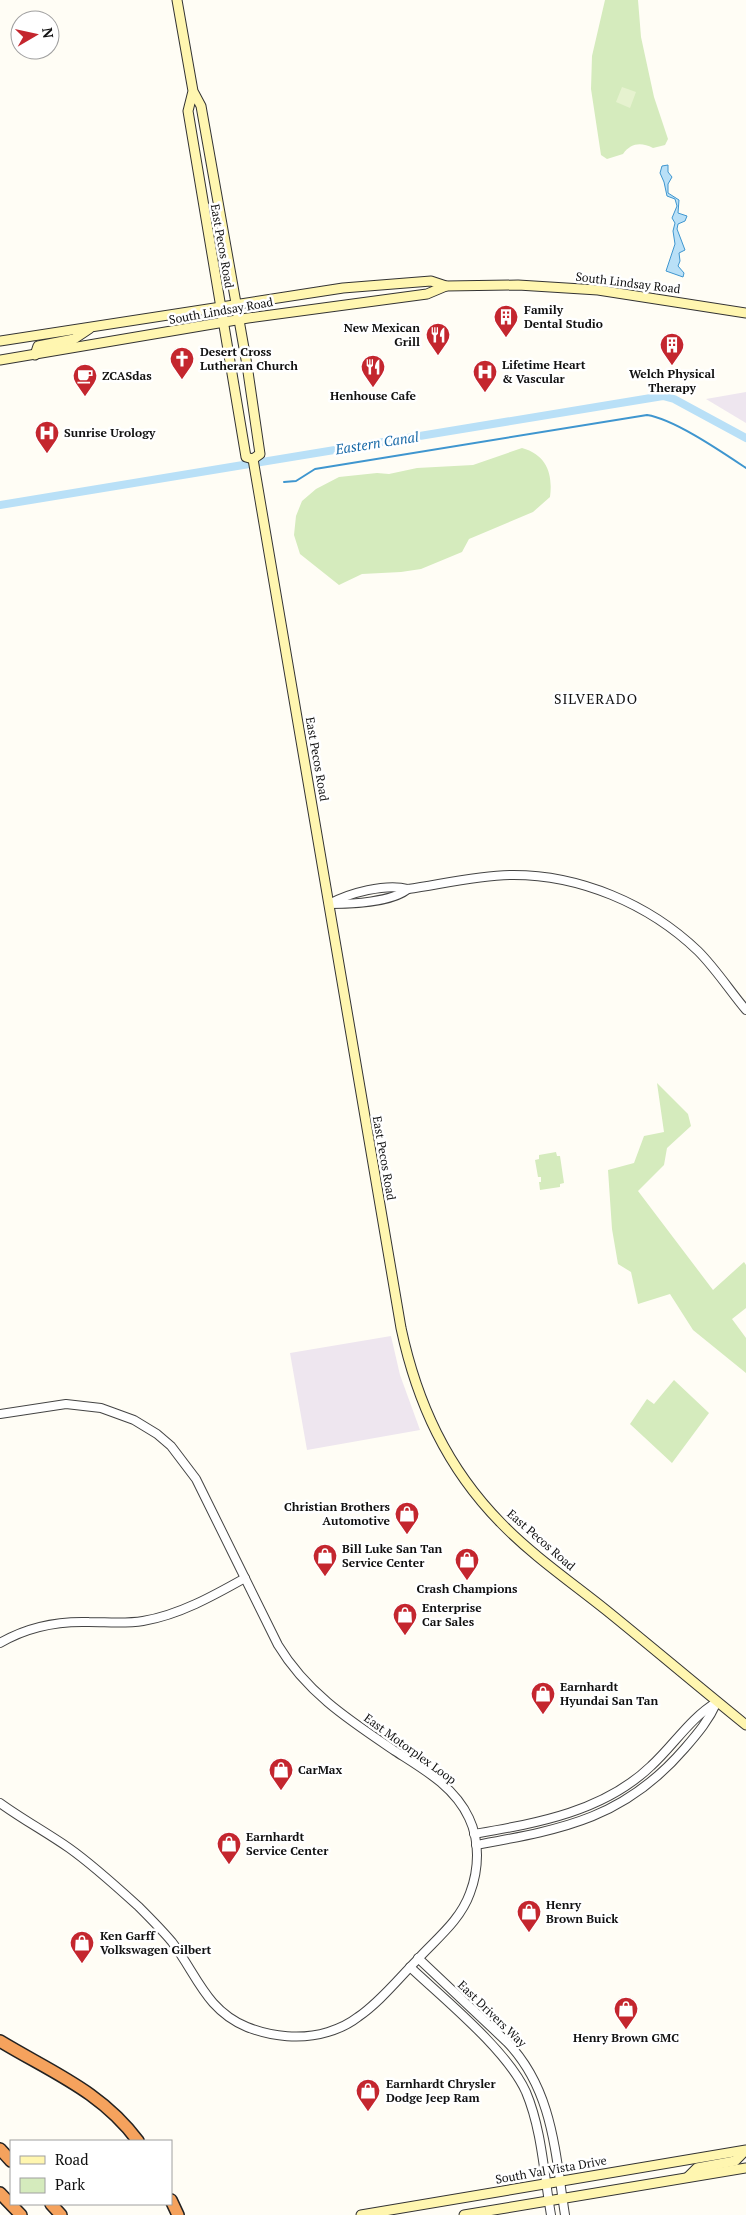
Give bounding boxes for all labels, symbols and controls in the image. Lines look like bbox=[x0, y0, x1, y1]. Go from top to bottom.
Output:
north arrow bbox=[10, 10, 60, 60]
text: N bbox=[38, 26, 59, 40]
street label: East Pecos Road bbox=[208, 203, 237, 290]
street label: South Lindsay Road bbox=[575, 269, 682, 296]
street label: South Lindsay Road bbox=[168, 294, 274, 327]
place label: Family Dental Studio bbox=[524, 302, 603, 331]
building icon: Family Dental Studio bbox=[493, 304, 519, 338]
place label: New Mexican Grill bbox=[344, 320, 420, 349]
restaurant icon: New Mexican Grill bbox=[425, 322, 451, 356]
building icon: Welch Physical Therapy bbox=[659, 332, 685, 366]
place label: Desert Cross Lutheran Church bbox=[200, 344, 298, 373]
church icon: Desert Cross Lutheran Church bbox=[169, 346, 195, 380]
restaurant icon: Henhouse Cafe bbox=[360, 354, 386, 388]
place label: Lifetime Heart & Vascular bbox=[502, 357, 586, 386]
hospital icon: Lifetime Heart & Vascular bbox=[472, 359, 498, 393]
cafe icon: ZCASdas bbox=[72, 363, 98, 397]
place label: Welch Physical Therapy bbox=[629, 366, 715, 395]
place label: ZCASdas bbox=[102, 368, 152, 383]
place label: Henhouse Cafe bbox=[330, 388, 417, 403]
hospital icon: Sunrise Urology bbox=[34, 420, 60, 454]
place label: Sunrise Urology bbox=[64, 425, 156, 440]
water label: Eastern Canal bbox=[333, 427, 420, 459]
district label: SILVERADO bbox=[554, 689, 638, 708]
street label: East Pecos Road bbox=[303, 716, 332, 803]
street label: East Pecos Road bbox=[370, 1115, 399, 1202]
place label: Christian Brothers Automotive bbox=[284, 1499, 391, 1528]
shop icon: Christian Brothers Automotive bbox=[394, 1501, 420, 1535]
street label: East Pecos Road bbox=[504, 1506, 579, 1573]
place label: Bill Luke San Tan Service Center bbox=[342, 1541, 443, 1570]
shop icon: Bill Luke San Tan Service Center bbox=[312, 1543, 338, 1577]
shop icon: Crash Champions bbox=[454, 1547, 480, 1581]
place label: Crash Champions bbox=[417, 1581, 518, 1596]
place label: Enterprise Car Sales bbox=[422, 1600, 482, 1629]
shop icon: Enterprise Car Sales bbox=[392, 1602, 418, 1636]
place label: Earnhardt Hyundai San Tan bbox=[560, 1679, 659, 1708]
shop icon: Earnhardt Hyundai San Tan bbox=[530, 1681, 556, 1715]
street label: East Motorplex Loop bbox=[361, 1710, 459, 1787]
shop icon: CarMax bbox=[268, 1757, 294, 1791]
place label: CarMax bbox=[298, 1762, 343, 1777]
place label: Earnhardt Service Center bbox=[246, 1829, 329, 1858]
shop icon: Earnhardt Service Center bbox=[216, 1831, 242, 1865]
place label: Henry Brown Buick bbox=[546, 1897, 618, 1926]
shop icon: Henry Brown Buick bbox=[516, 1899, 542, 1933]
place label: Ken Garff Volkswagen Gilbert bbox=[100, 1928, 212, 1957]
shop icon: Ken Garff Volkswagen Gilbert bbox=[69, 1930, 95, 1964]
street label: East Drivers Way bbox=[455, 1977, 530, 2051]
shop icon: Henry Brown GMC bbox=[613, 1996, 639, 2030]
place label: Henry Brown GMC bbox=[573, 2030, 679, 2045]
place label: Earnhardt Chrysler Dodge Jeep Ram bbox=[386, 2076, 497, 2105]
shop icon: Earnhardt Chrysler Dodge Jeep Ram bbox=[355, 2078, 381, 2112]
legend bbox=[10, 2140, 172, 2205]
text: Road bbox=[55, 2149, 88, 2169]
street label: South Val Vista Drive bbox=[494, 2152, 608, 2187]
text: Park bbox=[55, 2174, 85, 2194]

